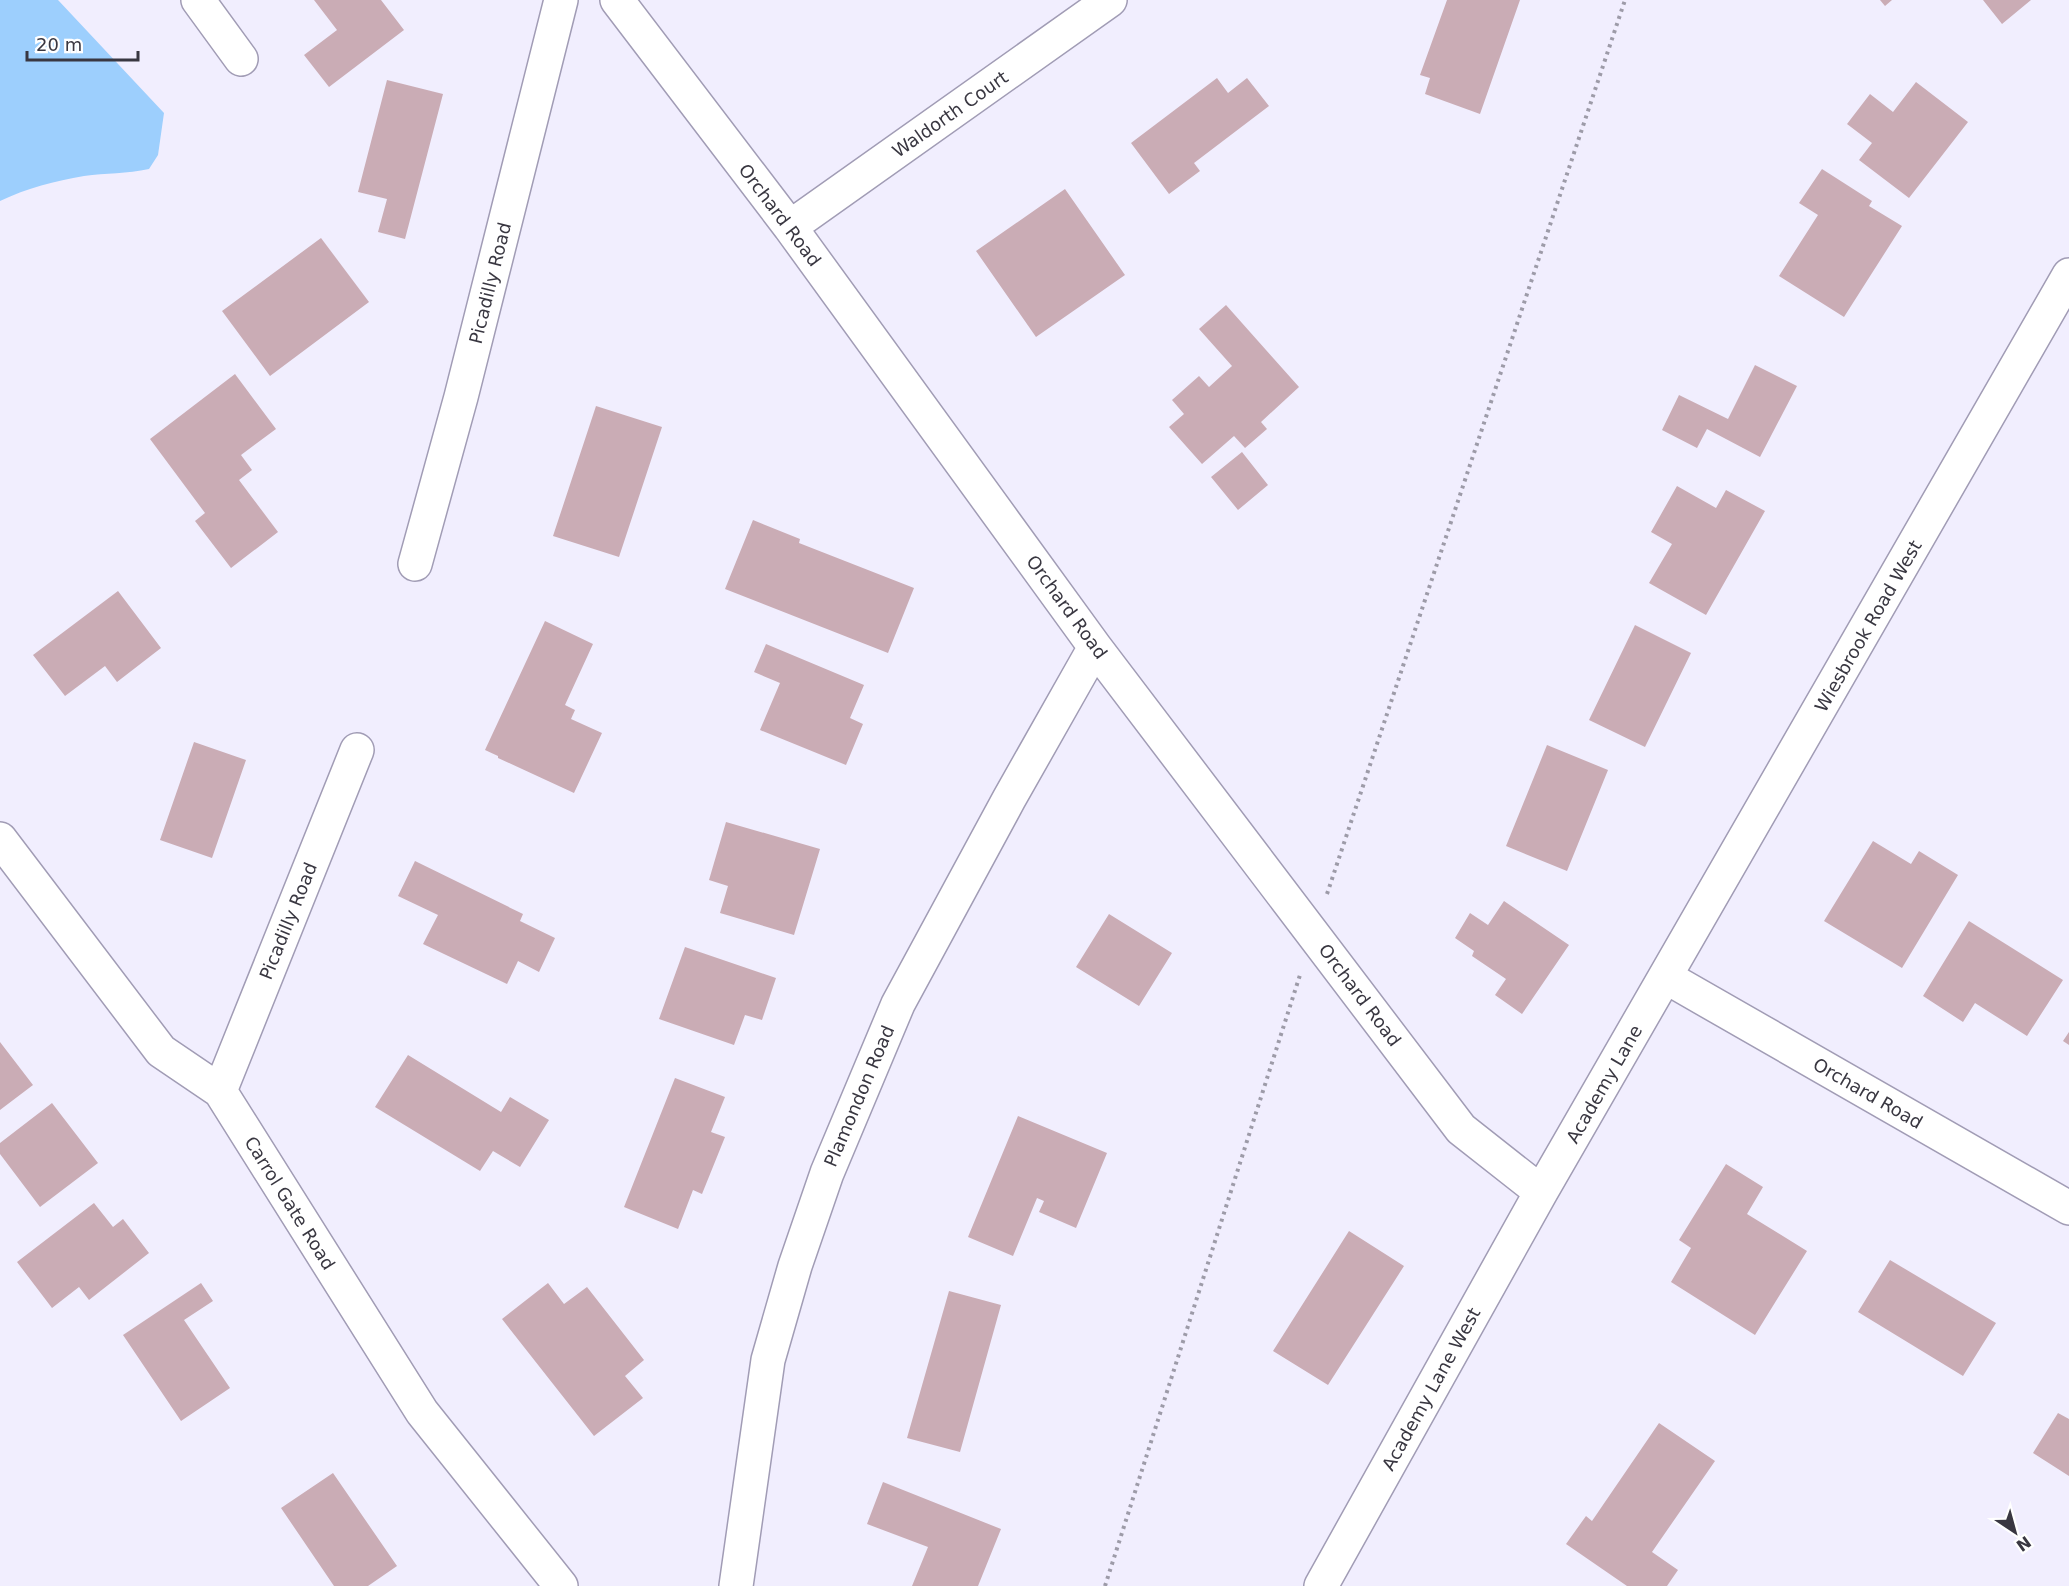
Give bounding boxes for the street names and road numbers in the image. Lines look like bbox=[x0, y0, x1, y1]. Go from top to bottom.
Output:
street label: Waldorth Court bbox=[888, 66, 1012, 162]
street label: Orchard Road bbox=[735, 160, 825, 270]
street label: Picadilly Road bbox=[465, 220, 515, 346]
street label: Wiesbrook Road West bbox=[1810, 536, 1926, 716]
street label: Orchard Road bbox=[1022, 551, 1112, 663]
street label: Picadilly Road bbox=[255, 859, 321, 983]
street label: Orchard Road bbox=[1315, 940, 1405, 1050]
street label: Academy Lane bbox=[1562, 1021, 1646, 1147]
street label: Plamondon Road bbox=[820, 1022, 898, 1170]
street label: Orchard Road bbox=[1810, 1053, 1926, 1133]
street label: Carrol Gate Road bbox=[240, 1132, 340, 1274]
street label: Academy Lane West bbox=[1377, 1304, 1485, 1474]

